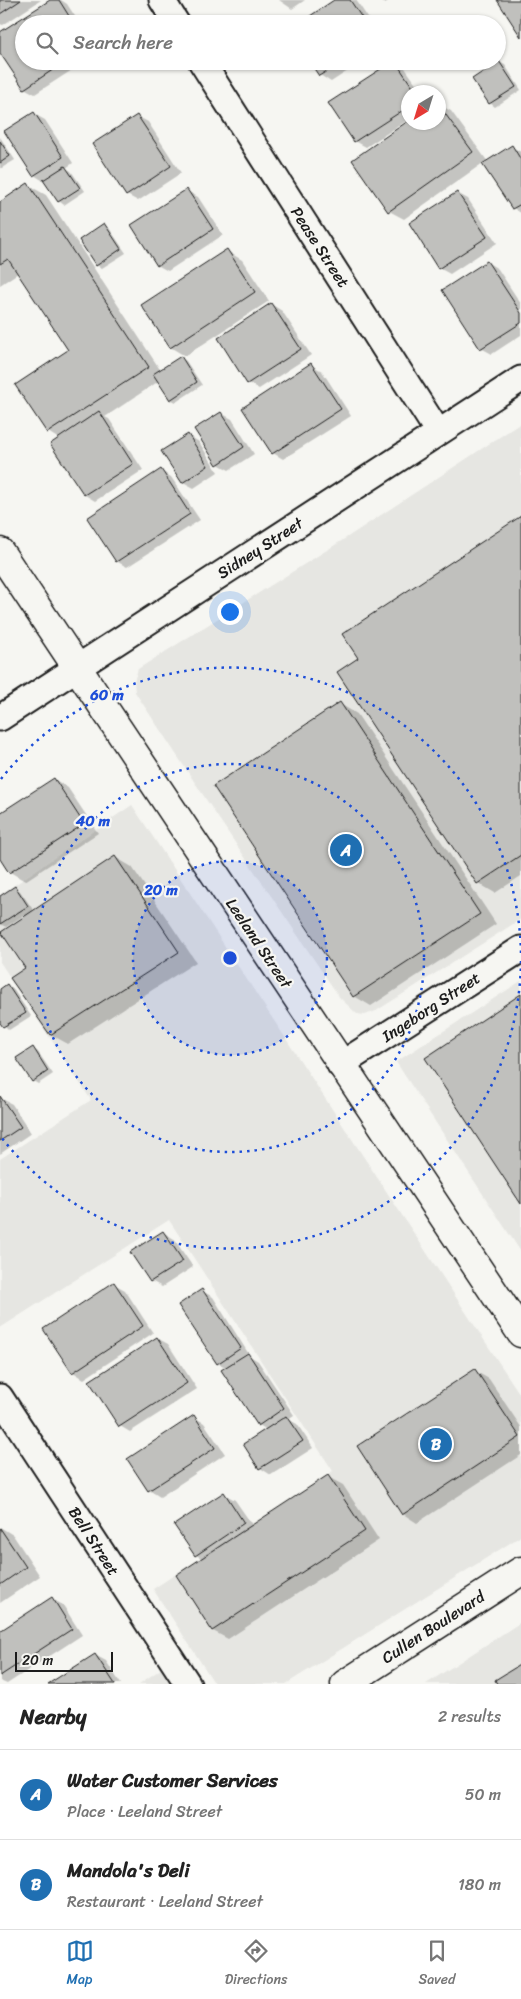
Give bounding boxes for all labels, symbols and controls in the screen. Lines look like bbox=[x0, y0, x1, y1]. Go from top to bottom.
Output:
search box bbox=[15, 15, 506, 70]
text: Search here bbox=[73, 26, 173, 59]
icon: search bbox=[33, 29, 61, 57]
north arrow bbox=[401, 85, 446, 130]
street label: Pease Street bbox=[283, 200, 357, 294]
street label: Sidney Street bbox=[211, 509, 309, 587]
your location bbox=[217, 599, 243, 625]
text: 60 m bbox=[89, 682, 124, 708]
text: 40 m bbox=[75, 808, 111, 834]
pin: A bbox=[330, 831, 362, 869]
text: 20 m bbox=[143, 877, 178, 903]
street label: Leeland Street bbox=[218, 892, 300, 995]
centre of rings bbox=[221, 949, 239, 967]
street label: Ingeborg Street bbox=[375, 964, 486, 1051]
pin: B bbox=[420, 1425, 452, 1463]
street label: Bell Street bbox=[61, 1500, 127, 1582]
street label: Cullen Boulevard bbox=[375, 1582, 492, 1671]
text: 20 m bbox=[22, 1648, 53, 1673]
scale bar bbox=[15, 1649, 112, 1672]
text: Nearby bbox=[20, 1698, 86, 1736]
text: 2 results bbox=[438, 1702, 501, 1731]
text: Water Customer Services bbox=[67, 1764, 278, 1797]
text: A bbox=[31, 1780, 41, 1809]
text: 50 m bbox=[465, 1780, 501, 1809]
text: Place · Leeland Street bbox=[67, 1797, 222, 1826]
text: Mandola's Deli bbox=[67, 1854, 190, 1887]
text: B bbox=[31, 1870, 41, 1899]
text: 180 m bbox=[458, 1870, 501, 1899]
text: Restaurant · Leeland Street bbox=[67, 1887, 263, 1916]
tab: Map bbox=[66, 1937, 94, 1992]
tab: Directions bbox=[225, 1937, 287, 1992]
tab: Saved bbox=[419, 1937, 455, 1992]

